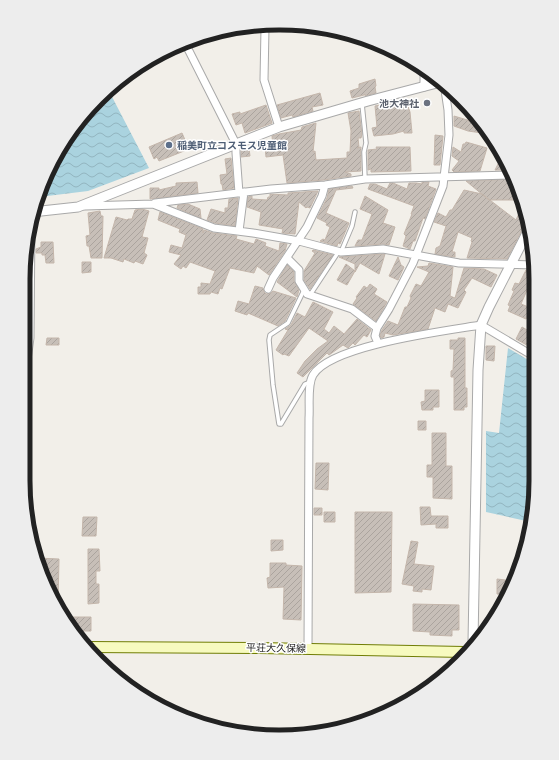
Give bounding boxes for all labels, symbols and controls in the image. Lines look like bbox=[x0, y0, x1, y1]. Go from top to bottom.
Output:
place label: 池大神社 bbox=[379, 98, 420, 109]
marker: 池大神社 bbox=[422, 98, 432, 108]
marker: 稲美町立コスモス児童館 bbox=[164, 140, 174, 150]
place label: 稲美町立コスモス児童館 bbox=[177, 140, 287, 151]
street label: 平荘大久保線 bbox=[246, 642, 306, 654]

